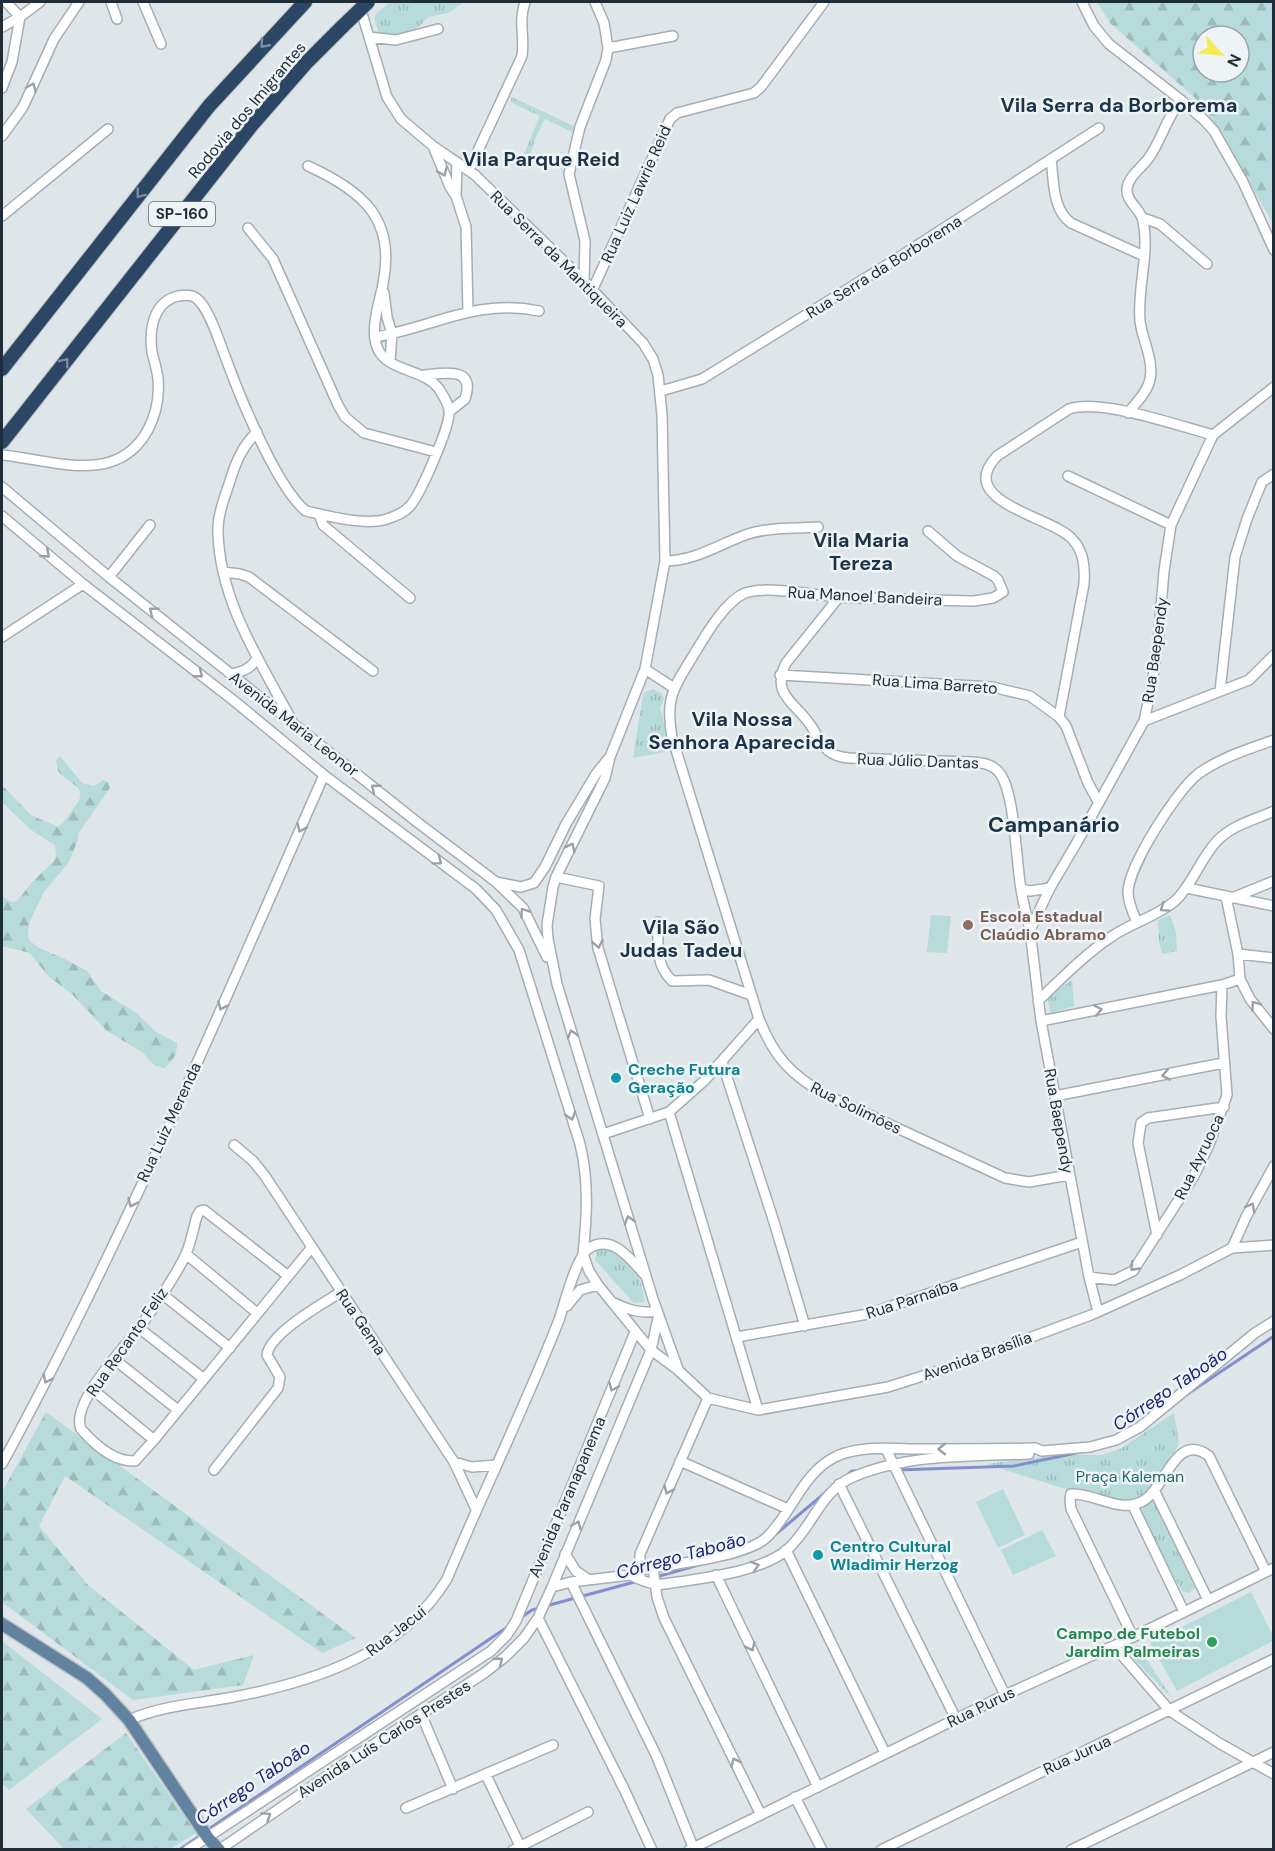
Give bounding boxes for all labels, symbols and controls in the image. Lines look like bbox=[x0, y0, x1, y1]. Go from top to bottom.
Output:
north arrow bbox=[1191, 24, 1251, 84]
street label: Rodovia dos Imigrantes bbox=[184, 37, 310, 183]
one-way arrow bbox=[260, 37, 271, 48]
text: N bbox=[1222, 51, 1246, 70]
one-way arrow bbox=[25, 82, 37, 93]
district label: Vila Serra da Borborema bbox=[1001, 92, 1237, 118]
street label: Rua Luiz Lawrie Reid bbox=[596, 122, 676, 266]
district label: Vila Parque Reid bbox=[462, 146, 620, 172]
one-way arrow bbox=[436, 165, 448, 176]
street label: Rua Serra da Mantiqueira bbox=[486, 186, 632, 332]
one-way arrow bbox=[136, 187, 147, 198]
road number: SP-160 bbox=[149, 202, 215, 226]
street label: Rua Serra da Borborema bbox=[802, 210, 966, 324]
one-way arrow bbox=[58, 358, 69, 369]
district label: Vila Maria Tereza bbox=[813, 527, 909, 576]
one-way arrow bbox=[39, 547, 50, 558]
street label: Rua Manoel Bandeira bbox=[787, 581, 943, 611]
street label: Rua Baependy bbox=[1137, 596, 1173, 704]
one-way arrow bbox=[149, 607, 160, 618]
one-way arrow bbox=[193, 667, 204, 678]
street label: Avenida Maria Leonor bbox=[225, 667, 363, 781]
street label: Rua Lima Barreto bbox=[872, 669, 998, 699]
district label: Vila Nossa Senhora Aparecida bbox=[648, 706, 836, 755]
street label: Rua Júlio Dantas bbox=[857, 748, 979, 774]
one-way arrow bbox=[371, 785, 382, 796]
district label: Campanário bbox=[988, 810, 1120, 839]
one-way arrow bbox=[296, 822, 308, 833]
one-way arrow bbox=[563, 843, 575, 854]
one-way arrow bbox=[432, 853, 443, 864]
one-way arrow bbox=[1160, 901, 1171, 912]
place label: Escola Estadual Claúdio Abramo bbox=[980, 906, 1106, 945]
one-way arrow bbox=[520, 908, 531, 919]
district label: Vila São Judas Tadeu bbox=[620, 914, 742, 963]
marker: Escola Estadual Claúdio Abramo bbox=[961, 918, 975, 932]
one-way arrow bbox=[590, 939, 603, 949]
one-way arrow bbox=[217, 1000, 229, 1011]
one-way arrow bbox=[1251, 1001, 1262, 1012]
one-way arrow bbox=[1093, 1004, 1103, 1017]
one-way arrow bbox=[567, 1029, 579, 1040]
street label: Rua Luiz Merenda bbox=[132, 1059, 206, 1185]
place label: Creche Futura Geração bbox=[628, 1059, 740, 1098]
street label: Rua Baependy bbox=[1039, 1067, 1079, 1175]
one-way arrow bbox=[1161, 1068, 1171, 1081]
marker: Creche Futura Geração bbox=[609, 1071, 623, 1085]
street label: Rua Solimões bbox=[807, 1077, 905, 1139]
one-way arrow bbox=[564, 1110, 576, 1121]
street label: Rua Ayruoca bbox=[1169, 1111, 1229, 1203]
one-way arrow bbox=[127, 1196, 139, 1207]
one-way arrow bbox=[1244, 1202, 1255, 1213]
one-way arrow bbox=[624, 1215, 636, 1226]
one-way arrow bbox=[1130, 1261, 1141, 1271]
street label: Rua Parnaíba bbox=[863, 1274, 961, 1324]
street label: Rua Recanto Feliz bbox=[82, 1283, 172, 1401]
street label: Rua Gema bbox=[331, 1285, 391, 1359]
street label: Avenida Brasília bbox=[919, 1326, 1035, 1386]
water label: Córrego Taboão bbox=[1108, 1342, 1232, 1436]
one-way arrow bbox=[43, 1372, 55, 1383]
one-way arrow bbox=[609, 1380, 621, 1391]
street label: Avenida Paranapanema bbox=[524, 1413, 610, 1581]
one-way arrow bbox=[937, 1443, 946, 1455]
park label: Praça Kaleman bbox=[1076, 1466, 1184, 1487]
one-way arrow bbox=[663, 1483, 675, 1494]
one-way arrow bbox=[570, 1521, 582, 1532]
water label: Córrego Taboão bbox=[613, 1527, 749, 1585]
place label: Centro Cultural Wladimir Herzog bbox=[830, 1536, 959, 1575]
marker: Centro Cultural Wladimir Herzog bbox=[811, 1548, 825, 1562]
one-way arrow bbox=[749, 1561, 760, 1573]
street label: Rua Jacui bbox=[362, 1601, 430, 1661]
place label: Campo de Futebol Jardim Palmeiras bbox=[1056, 1623, 1200, 1662]
marker: Campo de Futebol Jardim Palmeiras bbox=[1205, 1635, 1219, 1649]
one-way arrow bbox=[743, 1641, 755, 1652]
one-way arrow bbox=[493, 1658, 504, 1669]
street label: Avenida Luís Carlos Prestes bbox=[293, 1675, 475, 1803]
street label: Rua Purus bbox=[943, 1682, 1019, 1732]
street label: Rua Jurua bbox=[1040, 1730, 1114, 1780]
water label: Córrego Taboão bbox=[191, 1736, 315, 1830]
one-way arrow bbox=[731, 1758, 742, 1769]
one-way arrow bbox=[261, 1812, 272, 1823]

